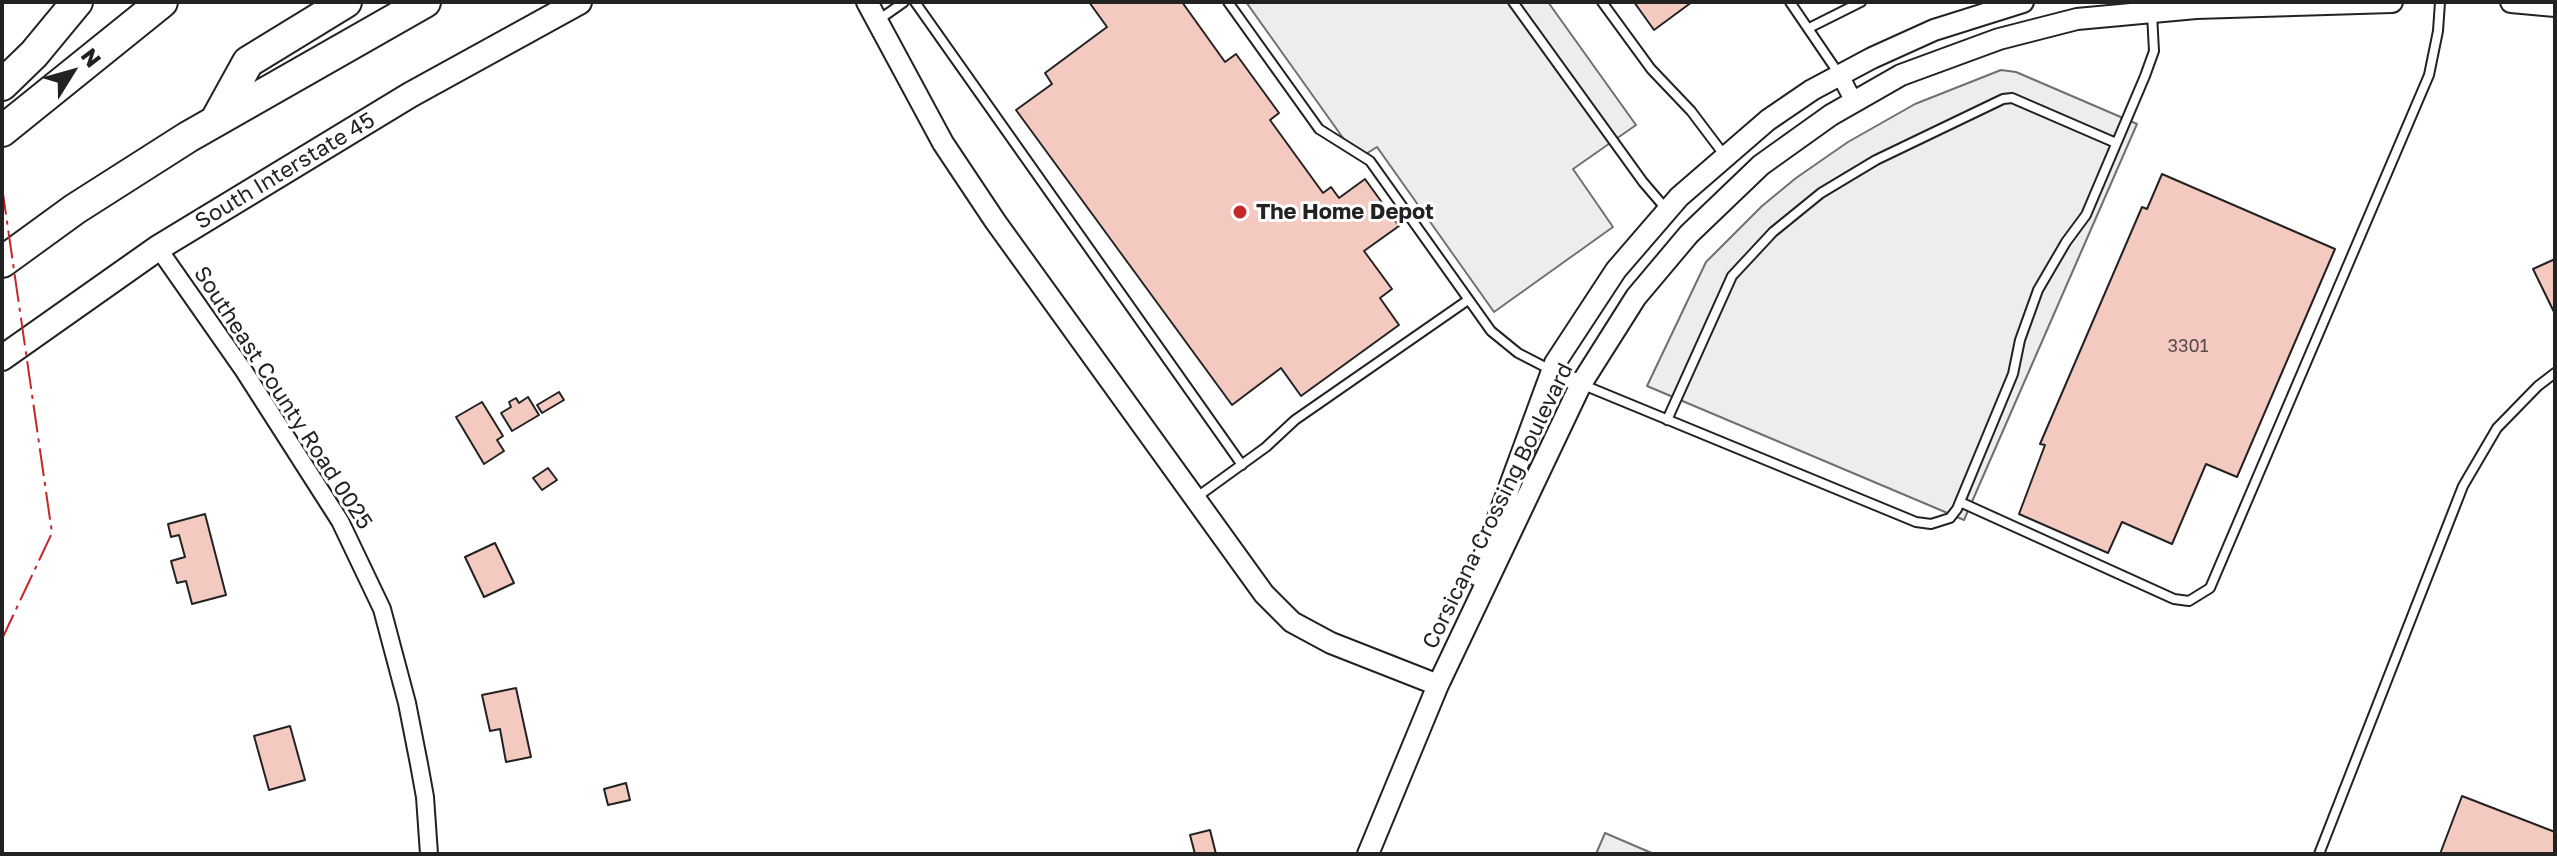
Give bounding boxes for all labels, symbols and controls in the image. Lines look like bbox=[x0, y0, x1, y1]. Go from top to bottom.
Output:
north arrow bbox=[32, 32, 112, 112]
text: N bbox=[76, 42, 107, 72]
street label: South Interstate 45 bbox=[190, 107, 380, 235]
place label: The Home Depot bbox=[1256, 199, 1434, 225]
marker: The Home Depot bbox=[1231, 203, 1249, 221]
street label: Southeast County Road 0025 bbox=[188, 262, 378, 534]
house number: 3301 bbox=[2168, 335, 2208, 357]
street label: Corsicana Crossing Boulevard bbox=[1417, 359, 1579, 653]

